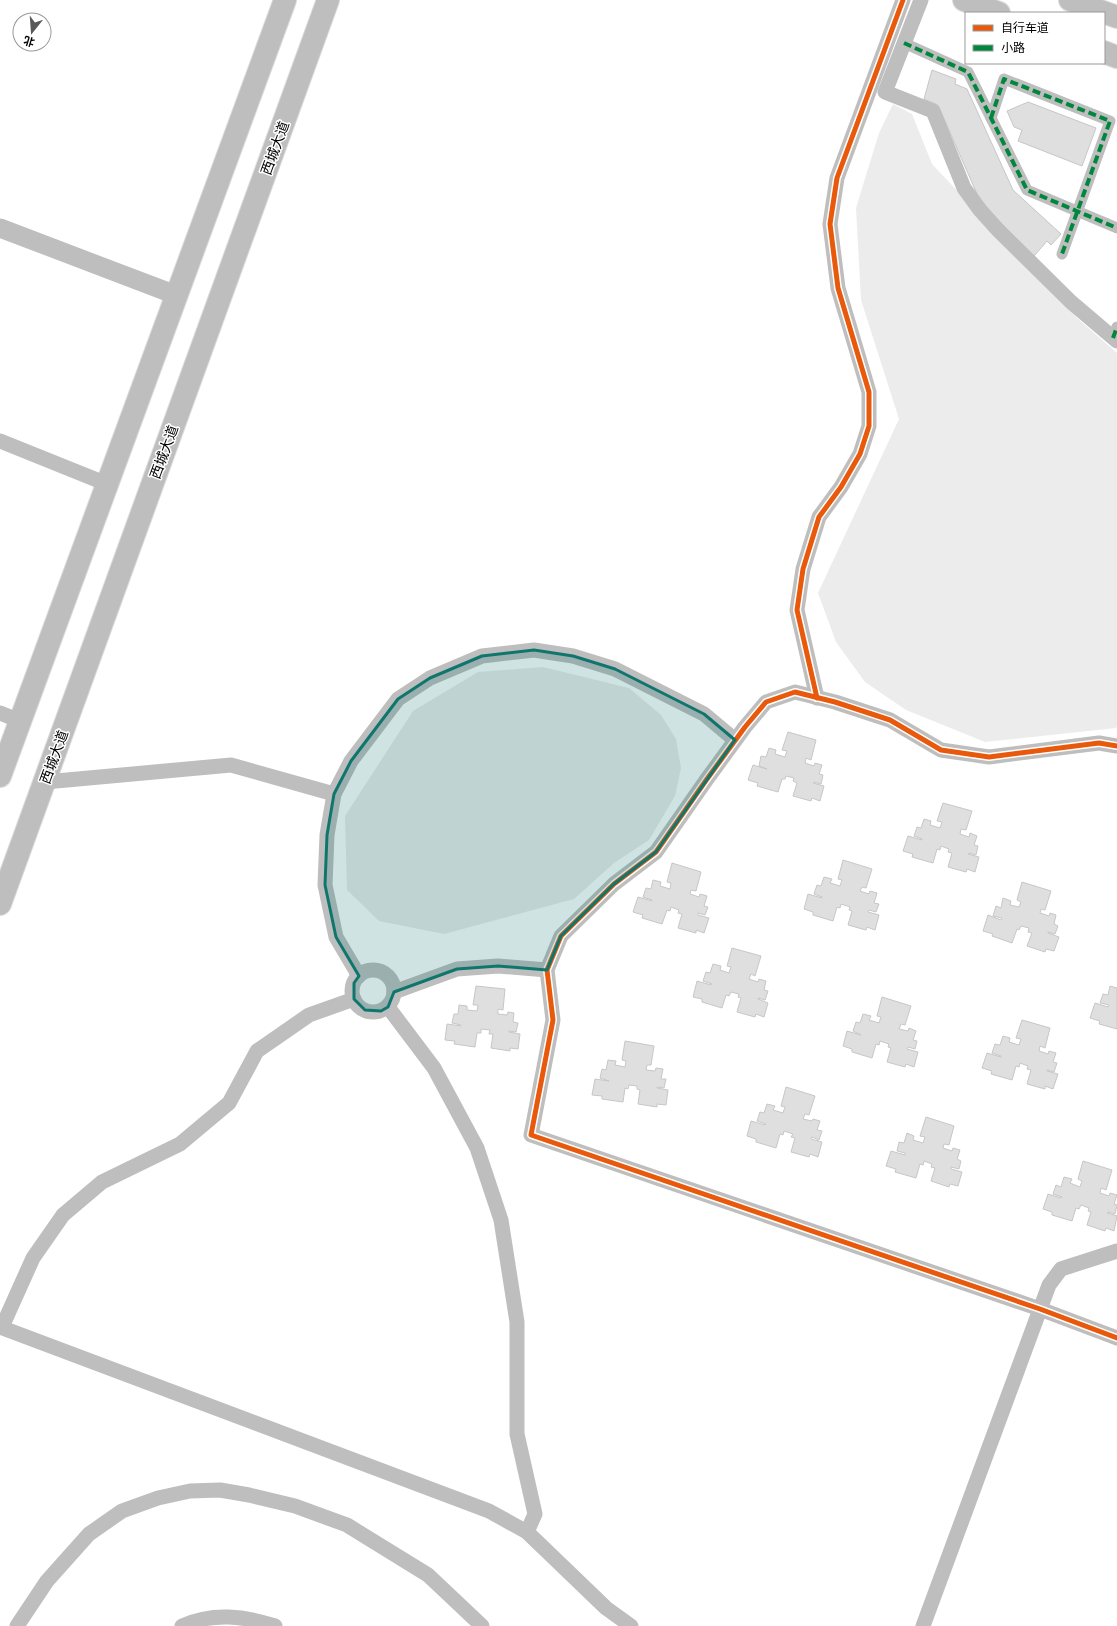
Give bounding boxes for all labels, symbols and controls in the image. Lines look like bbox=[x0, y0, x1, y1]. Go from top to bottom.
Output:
north arrow bbox=[12, 12, 52, 52]
legend bbox=[965, 12, 1105, 64]
text: 自行车道 bbox=[1001, 19, 1049, 37]
text: 北 bbox=[21, 32, 37, 51]
text: 小路 bbox=[1001, 39, 1025, 57]
street label: 西城大道 bbox=[256, 118, 294, 178]
street label: 西城大道 bbox=[145, 422, 183, 482]
street label: 西城大道 bbox=[35, 727, 73, 787]

